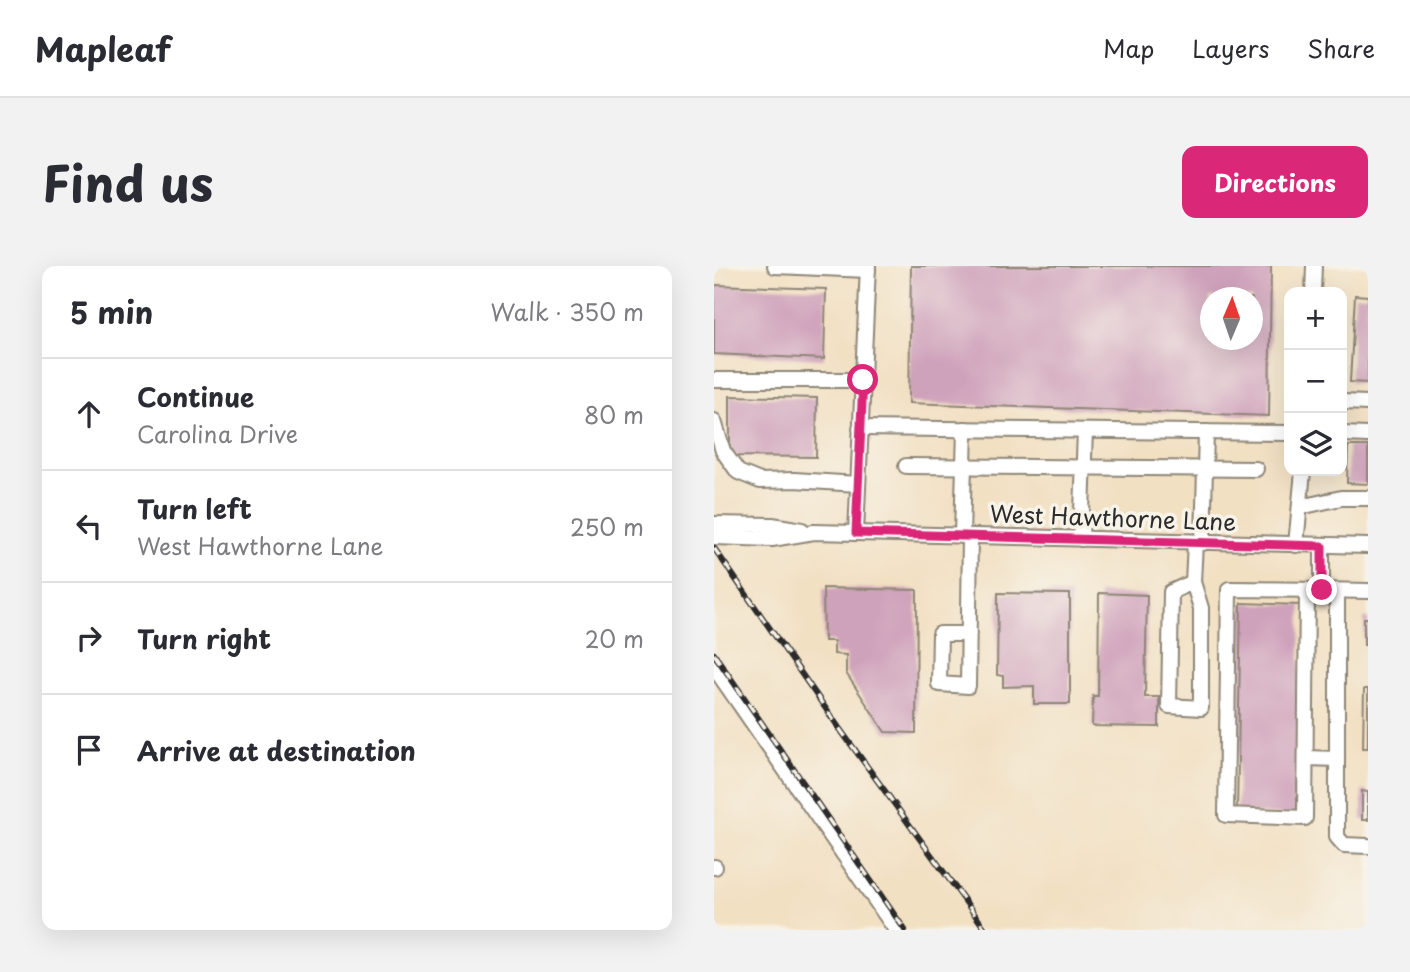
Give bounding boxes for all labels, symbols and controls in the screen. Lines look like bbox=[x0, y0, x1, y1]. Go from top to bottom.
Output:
text: Mapleaf bbox=[35, 23, 171, 73]
text: Map bbox=[1103, 30, 1154, 66]
text: Layers bbox=[1192, 30, 1269, 66]
text: Share bbox=[1307, 30, 1375, 66]
text: Find us bbox=[42, 145, 213, 219]
button: Directions bbox=[1182, 146, 1368, 218]
north arrow bbox=[1200, 287, 1263, 350]
map controls bbox=[1284, 287, 1347, 476]
button: + bbox=[1284, 287, 1347, 350]
text: 5 min bbox=[70, 289, 153, 334]
text: Walk · 350 m bbox=[491, 294, 644, 329]
button: − bbox=[1284, 350, 1347, 413]
route start bbox=[847, 364, 878, 395]
text: Continue bbox=[137, 377, 254, 416]
icon: ahead bbox=[70, 395, 108, 433]
text: 80 m bbox=[584, 397, 644, 432]
button: layers bbox=[1284, 413, 1347, 476]
text: Carolina Drive bbox=[137, 416, 298, 451]
text: Turn left bbox=[137, 489, 252, 528]
street label: West Hawthorne Lane bbox=[989, 495, 1237, 539]
icon: left bbox=[70, 507, 108, 545]
text: 250 m bbox=[570, 509, 644, 544]
text: West Hawthorne Lane bbox=[137, 528, 383, 563]
route end bbox=[1306, 574, 1337, 605]
icon: right bbox=[70, 619, 108, 657]
text: Turn right bbox=[137, 619, 271, 658]
text: 20 m bbox=[585, 621, 644, 656]
icon: arrive bbox=[70, 731, 108, 769]
text: Arrive at destination bbox=[137, 731, 416, 770]

